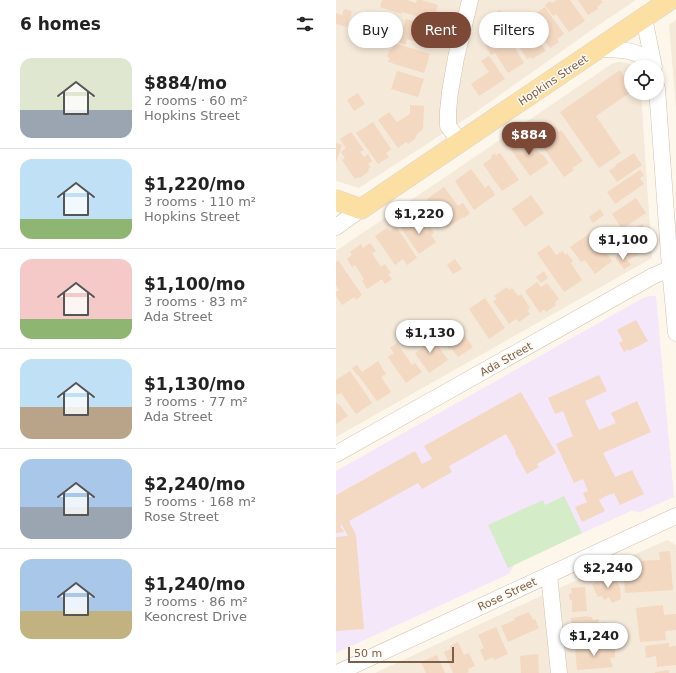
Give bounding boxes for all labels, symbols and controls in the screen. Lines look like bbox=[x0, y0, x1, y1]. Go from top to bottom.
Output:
chip: Buy bbox=[348, 12, 403, 48]
chip: Rent bbox=[411, 12, 471, 48]
chip: Filters bbox=[479, 12, 549, 48]
icon: filters bbox=[294, 13, 316, 35]
text: 6 homes bbox=[20, 14, 101, 34]
street label: Hopkins Street bbox=[516, 52, 591, 108]
map controls bbox=[624, 60, 664, 100]
button: locate bbox=[624, 60, 664, 100]
text: $884/mo bbox=[144, 73, 227, 93]
icon: home bbox=[52, 74, 100, 122]
text: 2 rooms · 60 m² bbox=[144, 93, 248, 108]
text: Hopkins Street bbox=[144, 108, 240, 123]
pin: $884 bbox=[505, 122, 553, 156]
text: $884 bbox=[511, 127, 547, 142]
text: $1,220/mo bbox=[144, 174, 245, 194]
icon: home bbox=[52, 175, 100, 223]
text: 3 rooms · 110 m² bbox=[144, 194, 256, 209]
pin: $1,220 bbox=[386, 201, 452, 235]
text: $1,220 bbox=[394, 206, 444, 221]
text: Hopkins Street bbox=[144, 209, 240, 224]
pin: $1,100 bbox=[590, 227, 656, 261]
text: $1,100 bbox=[598, 232, 648, 247]
text: $1,100/mo bbox=[144, 274, 245, 294]
icon: home bbox=[52, 275, 100, 323]
text: 3 rooms · 83 m² bbox=[144, 294, 248, 309]
text: Ada Street bbox=[144, 309, 213, 324]
pin: $1,130 bbox=[397, 320, 463, 354]
text: $1,130 bbox=[405, 325, 455, 340]
street label: Ada Street bbox=[478, 339, 535, 379]
text: $1,130/mo bbox=[144, 374, 245, 394]
icon: home bbox=[52, 375, 100, 423]
text: 3 rooms · 77 m² bbox=[144, 394, 248, 409]
text: Ada Street bbox=[144, 409, 213, 424]
text: $2,240/mo bbox=[144, 474, 245, 494]
icon: home bbox=[52, 475, 100, 523]
text: 5 rooms · 168 m² bbox=[144, 494, 256, 509]
text: Rose Street bbox=[144, 509, 219, 524]
pin: $2,240 bbox=[575, 555, 641, 589]
text: $2,240 bbox=[583, 560, 633, 575]
text: $1,240/mo bbox=[144, 574, 245, 594]
icon: home bbox=[52, 575, 100, 623]
street label: Rose Street bbox=[476, 575, 539, 614]
text: 3 rooms · 86 m² bbox=[144, 594, 248, 609]
text: Keoncrest Drive bbox=[144, 609, 247, 624]
pin: $1,240 bbox=[561, 623, 627, 657]
text: $1,240 bbox=[569, 628, 619, 643]
scale bar bbox=[348, 645, 454, 664]
text: 50 m bbox=[354, 647, 382, 660]

